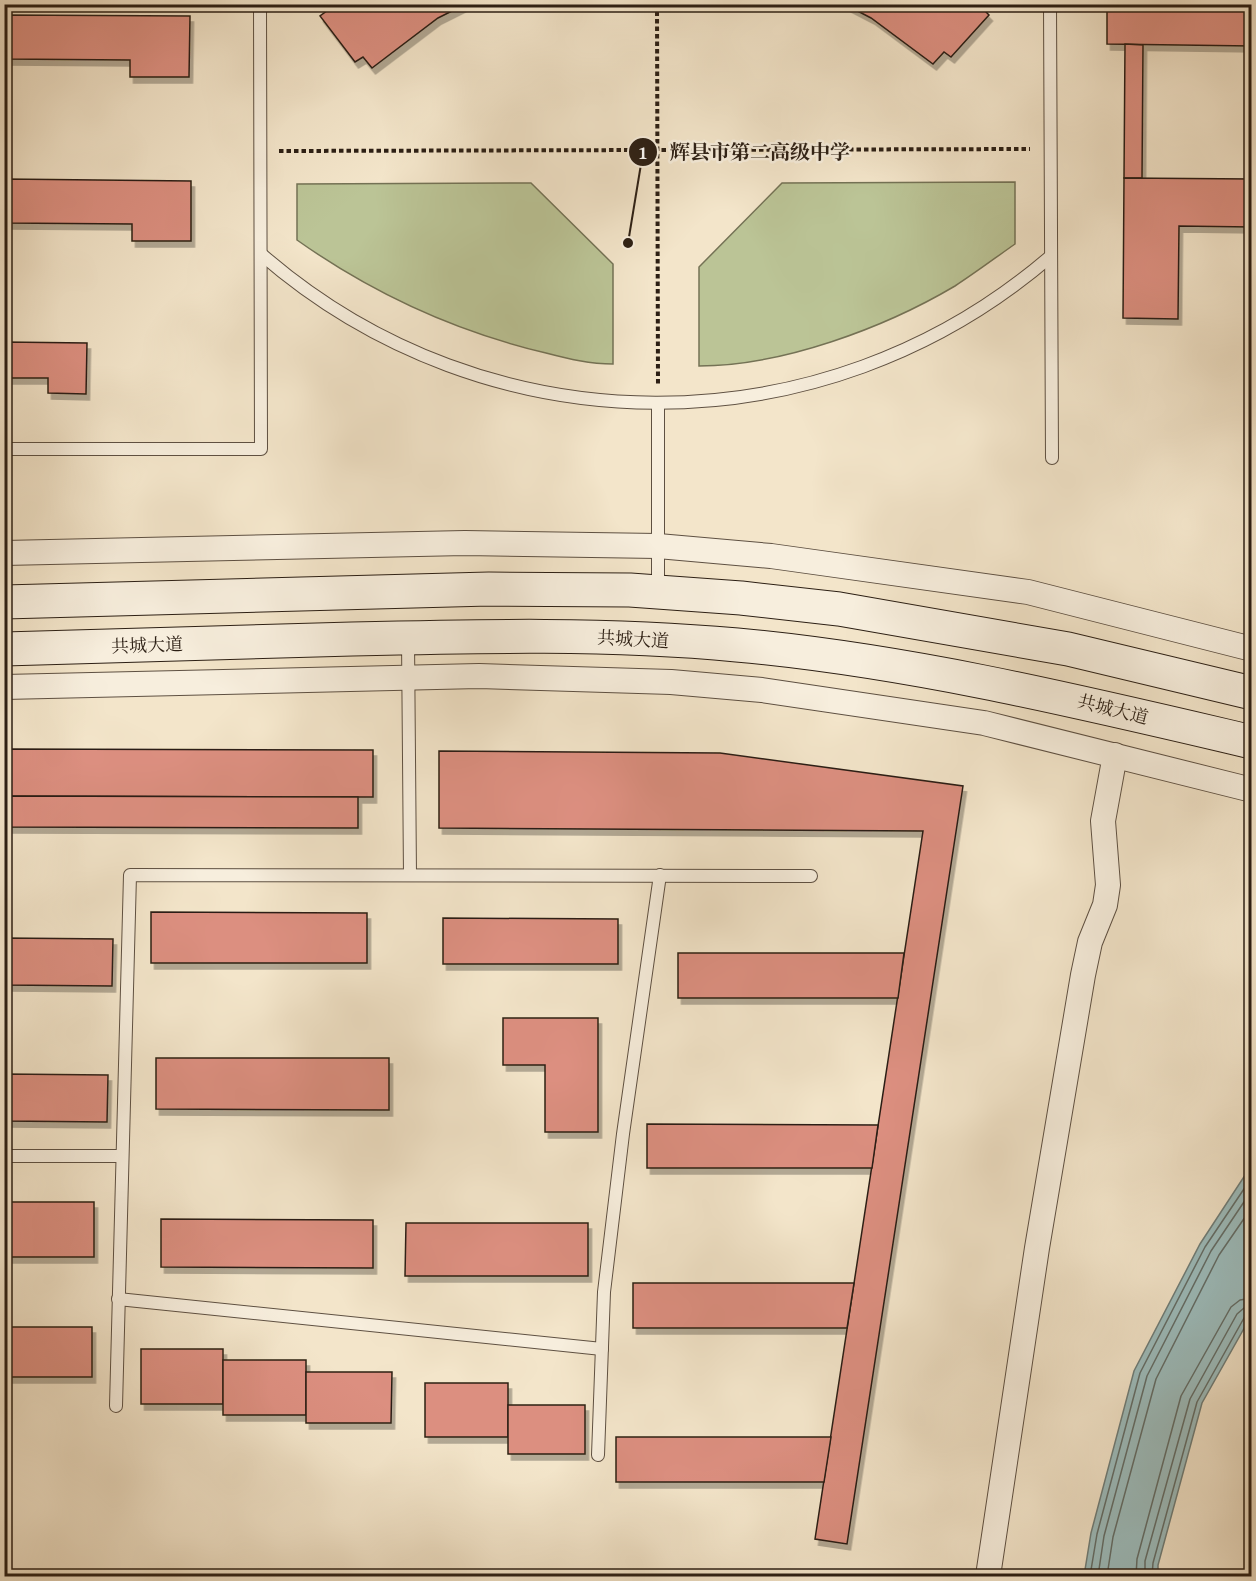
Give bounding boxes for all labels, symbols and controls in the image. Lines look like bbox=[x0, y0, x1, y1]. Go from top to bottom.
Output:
callout: 辉县市第二高级中学 bbox=[628, 133, 862, 171]
text: 辉县市第二高级中学 bbox=[670, 137, 850, 166]
text: 1 bbox=[638, 139, 648, 166]
street label: 共城大道 bbox=[596, 624, 670, 654]
street label: 共城大道 bbox=[111, 630, 183, 660]
street label: 共城大道 bbox=[1075, 687, 1151, 731]

